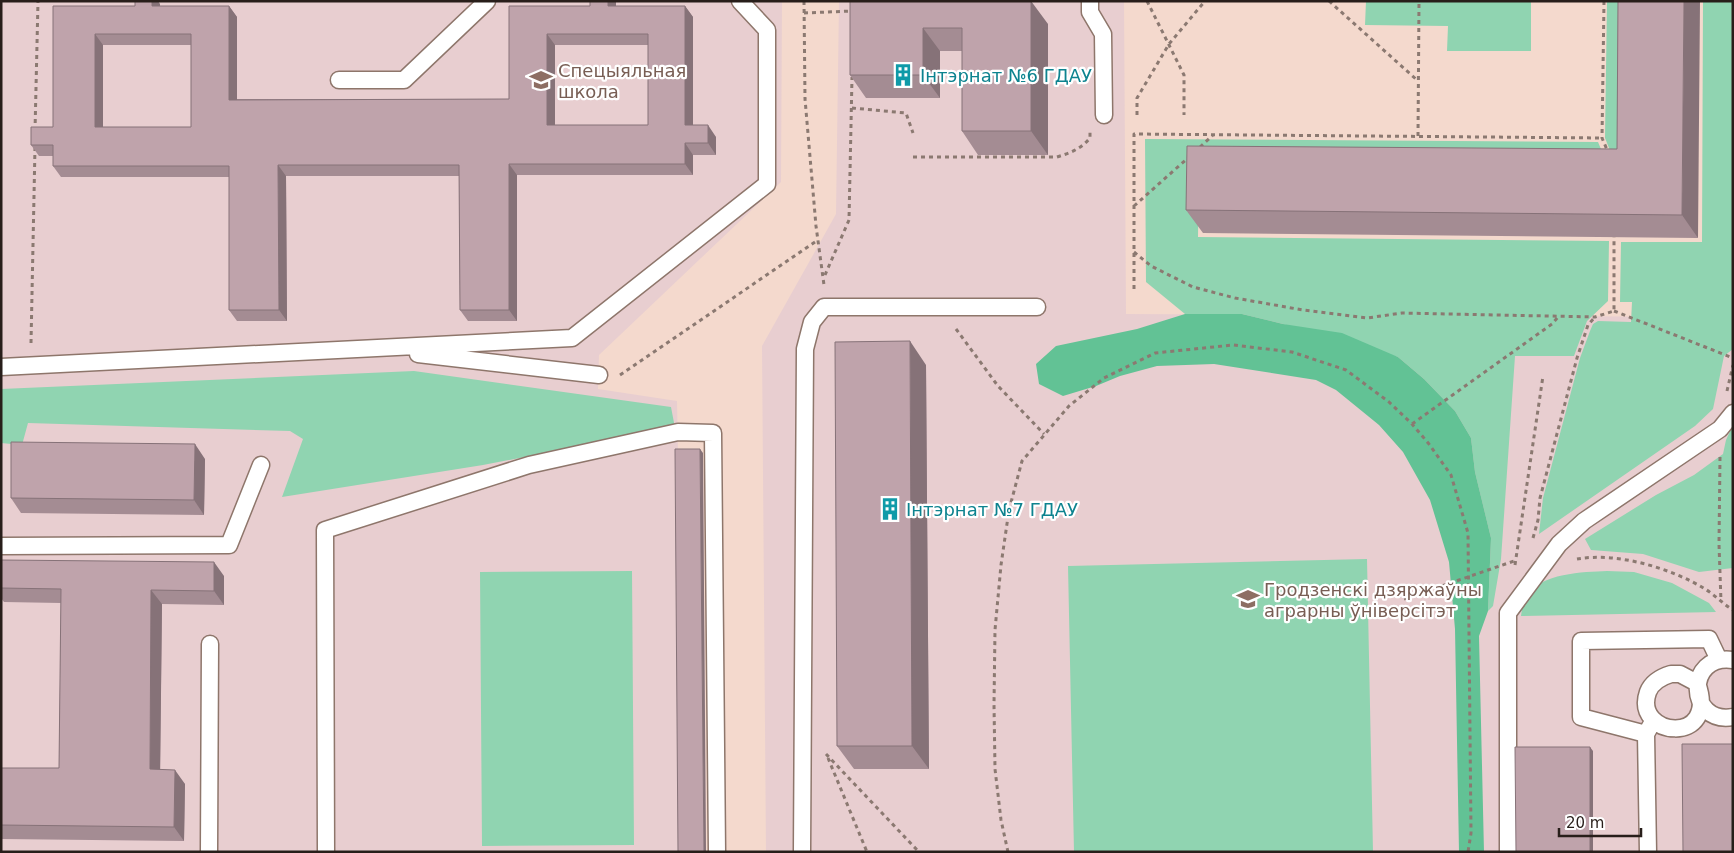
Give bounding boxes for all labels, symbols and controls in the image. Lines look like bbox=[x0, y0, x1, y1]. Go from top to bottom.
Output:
place label: Спецыяльная школа bbox=[558, 60, 686, 102]
building icon: Інтэрнат №6 ГДАУ bbox=[890, 62, 916, 88]
place label: Інтэрнат №6 ГДАУ bbox=[920, 65, 1092, 86]
school or university icon: Спецыяльная школа bbox=[528, 67, 554, 93]
building icon: Інтэрнат №7 ГДАУ bbox=[877, 496, 903, 522]
place label: Інтэрнат №7 ГДАУ bbox=[906, 499, 1078, 520]
place label: Гродзенскі дзяржаўны аграрны ўніверсітэт bbox=[1264, 579, 1482, 621]
school or university icon: Гродзенскі дзяржаўны аграрны ўніверсітэт bbox=[1235, 586, 1261, 612]
scale bar bbox=[1559, 806, 1642, 838]
text: 20 m bbox=[1566, 814, 1604, 832]

